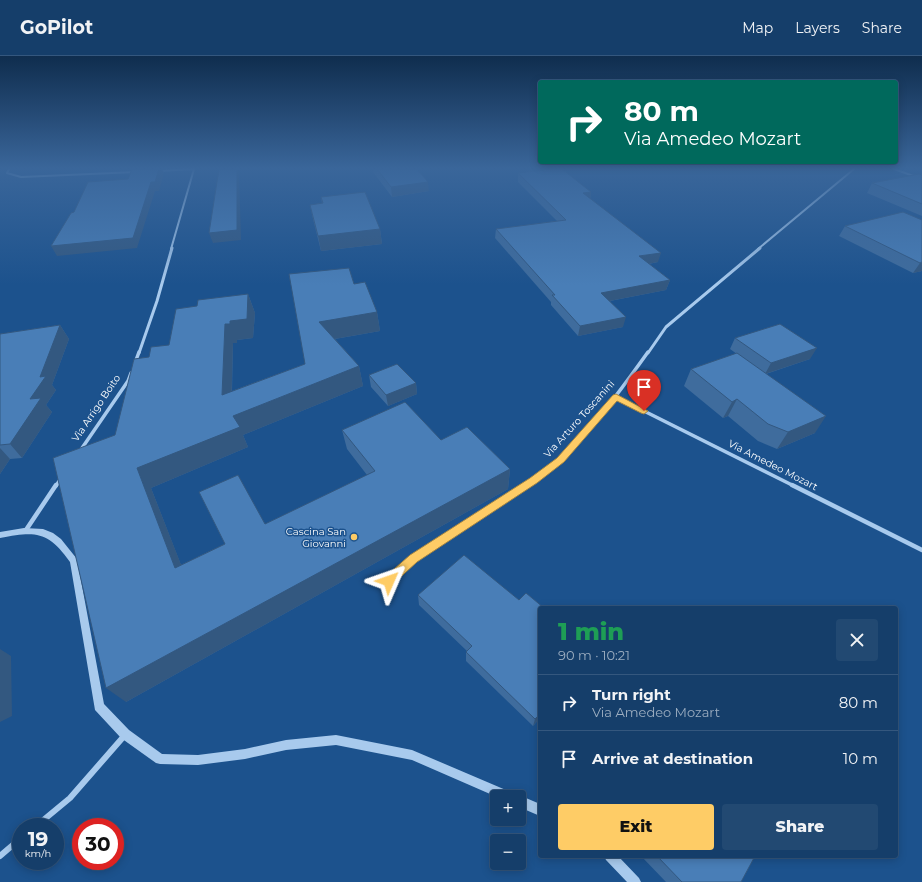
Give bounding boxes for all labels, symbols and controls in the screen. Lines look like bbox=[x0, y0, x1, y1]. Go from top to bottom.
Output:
text: GoPilot bbox=[20, 16, 93, 39]
text: Map bbox=[742, 19, 773, 37]
text: Layers bbox=[795, 19, 840, 37]
text: Share bbox=[862, 19, 902, 37]
text: 80 m bbox=[624, 94, 699, 128]
icon: right bbox=[558, 96, 610, 148]
text: Via Amedeo Mozart bbox=[624, 128, 801, 150]
pin bbox=[627, 370, 661, 411]
street label: Via Arrigo Boito bbox=[69, 372, 123, 444]
icon: arrive bbox=[633, 376, 655, 398]
street label: Via Arturo Toscanini bbox=[541, 378, 617, 460]
street label: Via Amedeo Mozart bbox=[726, 437, 820, 493]
place label: Cascina San Giovanni bbox=[286, 525, 346, 550]
marker: Cascina San Giovanni bbox=[349, 532, 359, 542]
position arrow bbox=[368, 560, 410, 602]
text: 1 min bbox=[558, 617, 624, 646]
button: close bbox=[836, 619, 878, 661]
text: 90 m · 10:21 bbox=[558, 647, 630, 663]
text: Turn right bbox=[592, 685, 671, 704]
icon: right bbox=[558, 692, 580, 714]
text: 80 m bbox=[839, 693, 878, 712]
text: Via Amedeo Mozart bbox=[592, 704, 720, 720]
icon: arrive bbox=[558, 748, 580, 770]
text: Arrive at destination bbox=[592, 749, 753, 768]
text: 10 m bbox=[843, 749, 878, 768]
map controls bbox=[490, 790, 526, 870]
button: + bbox=[490, 790, 526, 826]
button: Exit bbox=[558, 804, 714, 850]
button: Share bbox=[722, 804, 878, 850]
speed limit sign: 30 bbox=[72, 818, 124, 870]
text: 19 bbox=[28, 827, 48, 851]
button: − bbox=[490, 834, 526, 870]
text: km/h bbox=[25, 847, 51, 860]

